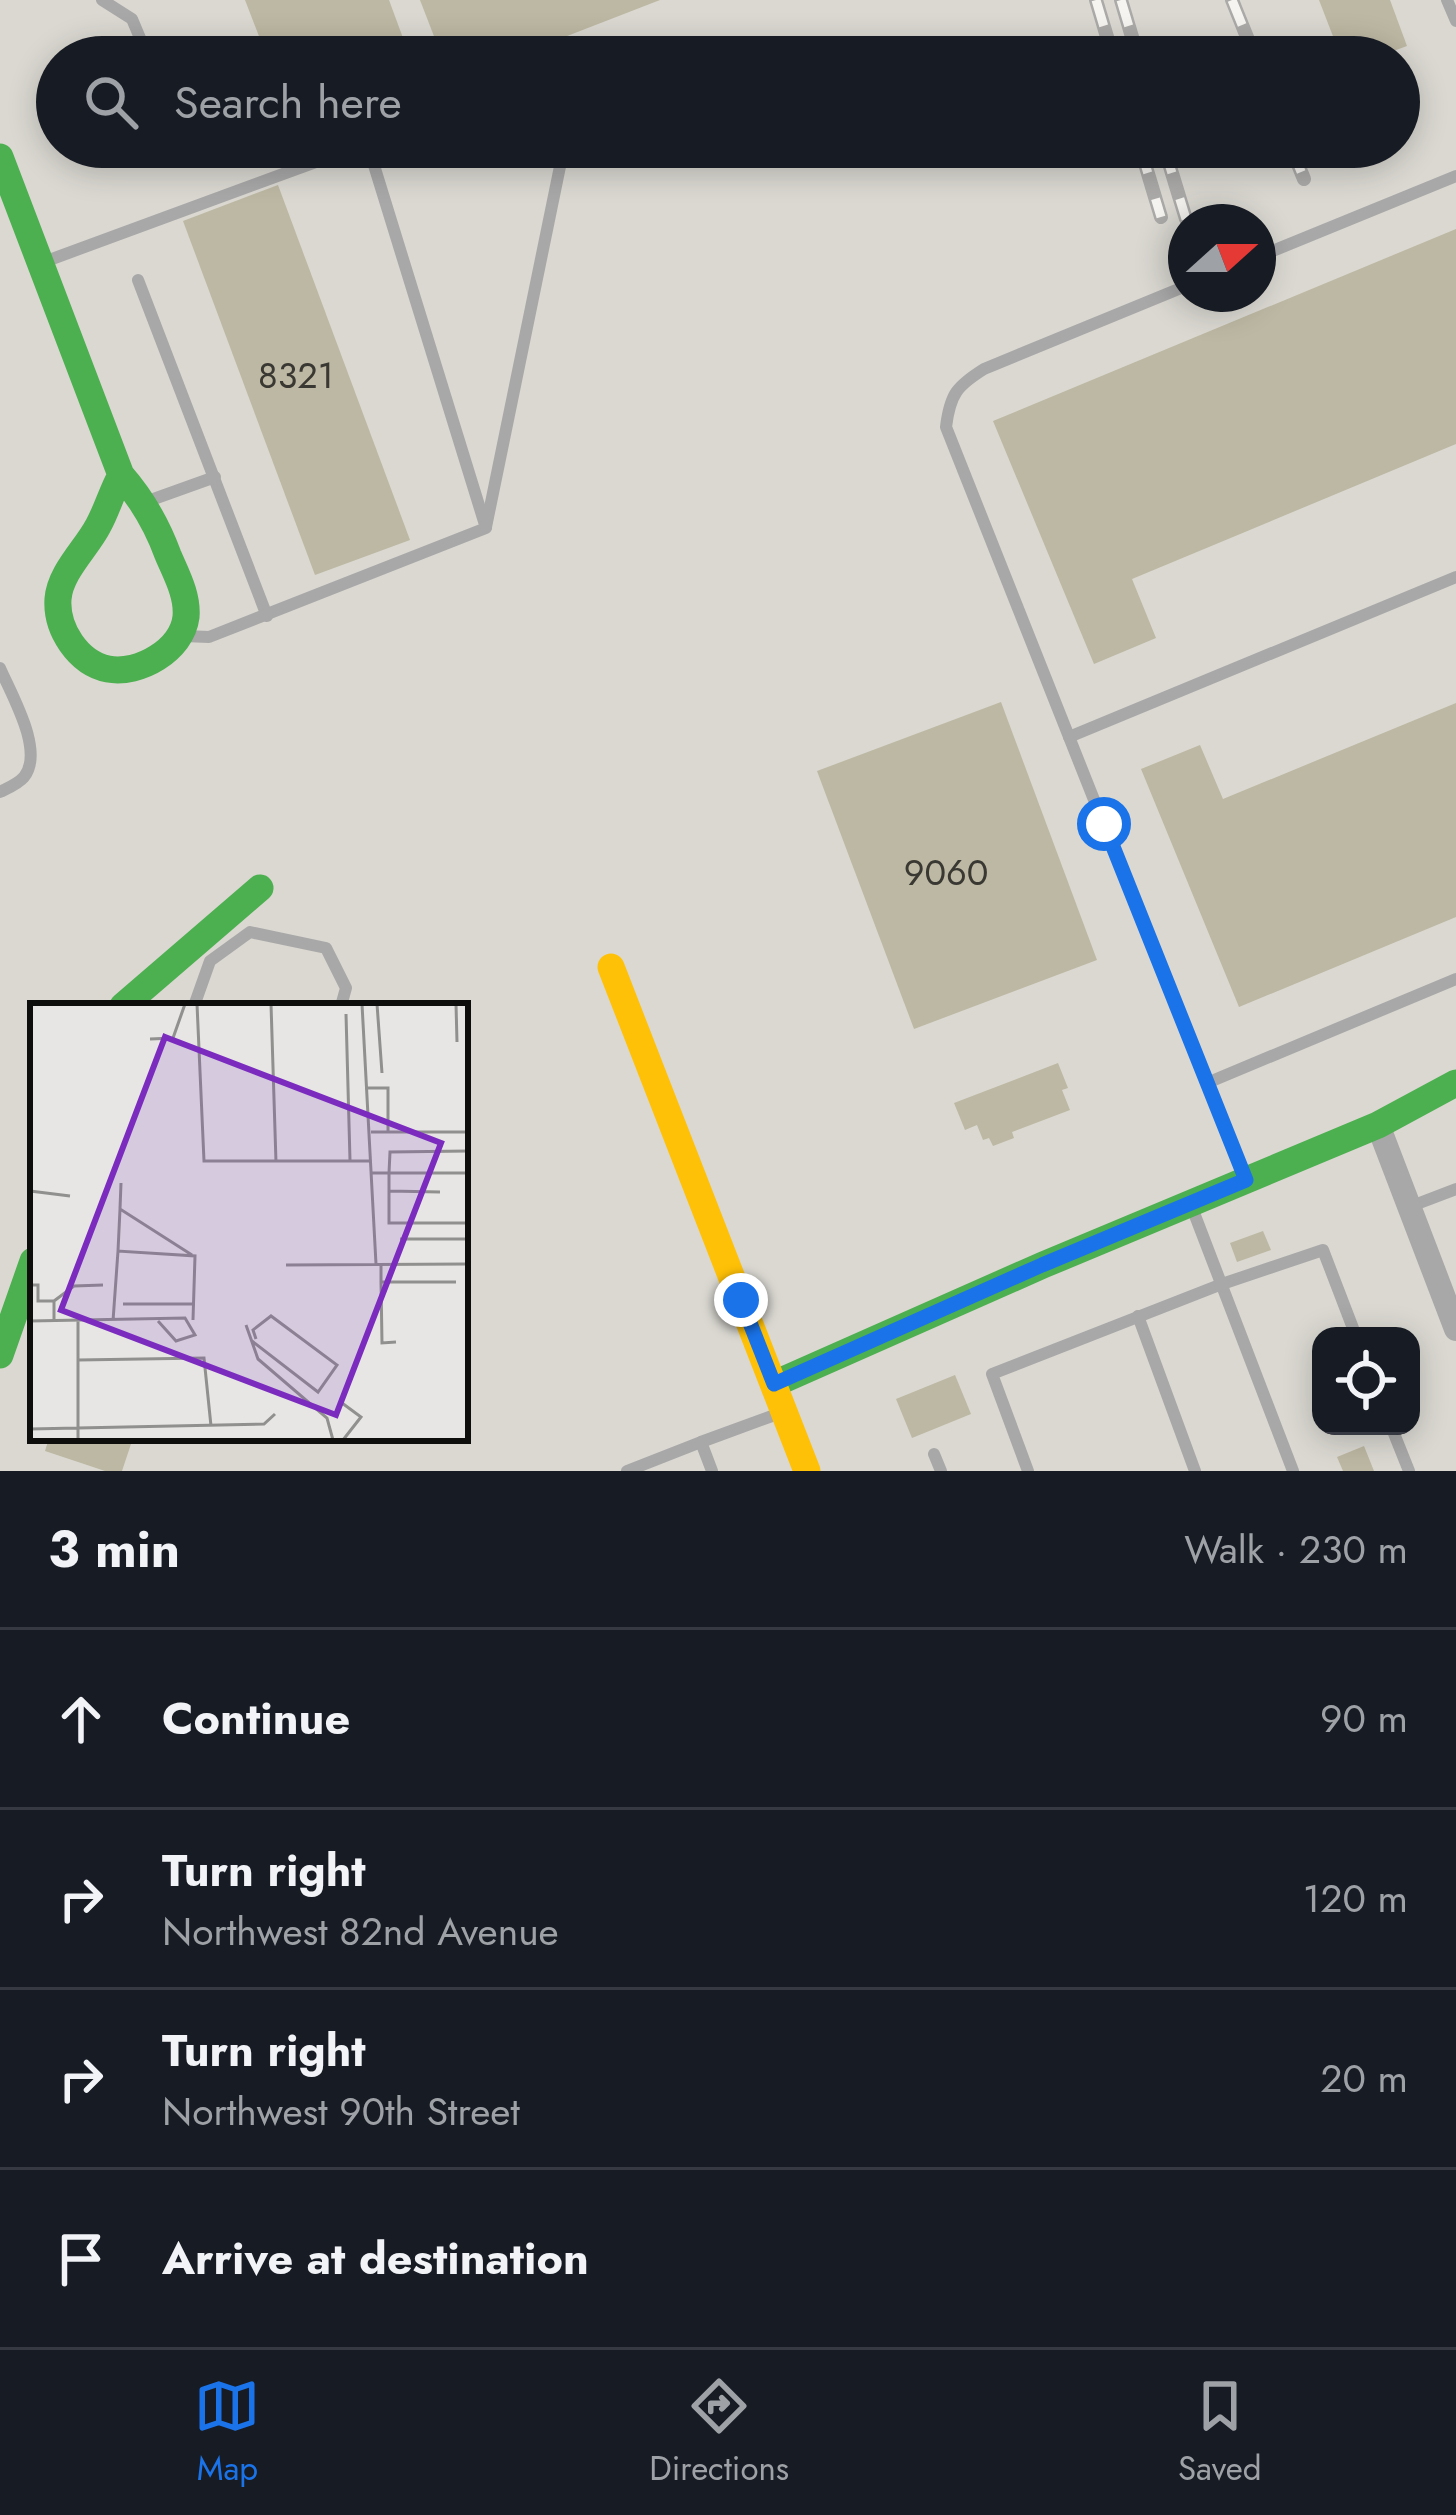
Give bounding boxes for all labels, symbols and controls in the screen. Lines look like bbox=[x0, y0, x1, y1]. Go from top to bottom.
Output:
search box bbox=[36, 36, 1420, 168]
icon: search bbox=[78, 69, 144, 135]
text: Search here bbox=[174, 70, 402, 135]
north arrow bbox=[1168, 204, 1276, 312]
house number: 8321 bbox=[258, 349, 334, 401]
route start bbox=[1077, 797, 1131, 851]
house number: 9060 bbox=[904, 846, 988, 898]
inset map bbox=[30, 1003, 468, 1441]
route end bbox=[714, 1273, 768, 1327]
map controls bbox=[1312, 1327, 1420, 1435]
button: locate bbox=[1312, 1327, 1420, 1435]
text: 3 min bbox=[48, 1512, 180, 1586]
text: Walk · 230 m bbox=[1184, 1521, 1408, 1578]
icon: ahead bbox=[48, 1686, 114, 1752]
text: Continue bbox=[162, 1686, 350, 1751]
text: 90 m bbox=[1320, 1690, 1408, 1747]
text: Turn right bbox=[162, 1838, 366, 1903]
icon: right bbox=[48, 1866, 114, 1932]
text: 120 m bbox=[1303, 1870, 1408, 1927]
text: Northwest 82nd Avenue bbox=[162, 1903, 559, 1960]
text: Turn right bbox=[162, 2018, 366, 2083]
icon: right bbox=[48, 2046, 114, 2112]
text: 20 m bbox=[1320, 2050, 1408, 2107]
text: Northwest 90th Street bbox=[162, 2083, 520, 2140]
icon: arrive bbox=[48, 2226, 114, 2292]
text: Arrive at destination bbox=[162, 2226, 589, 2291]
tab: Map bbox=[194, 2373, 260, 2492]
tab: Directions bbox=[649, 2373, 789, 2492]
tab: Saved bbox=[1178, 2373, 1262, 2492]

